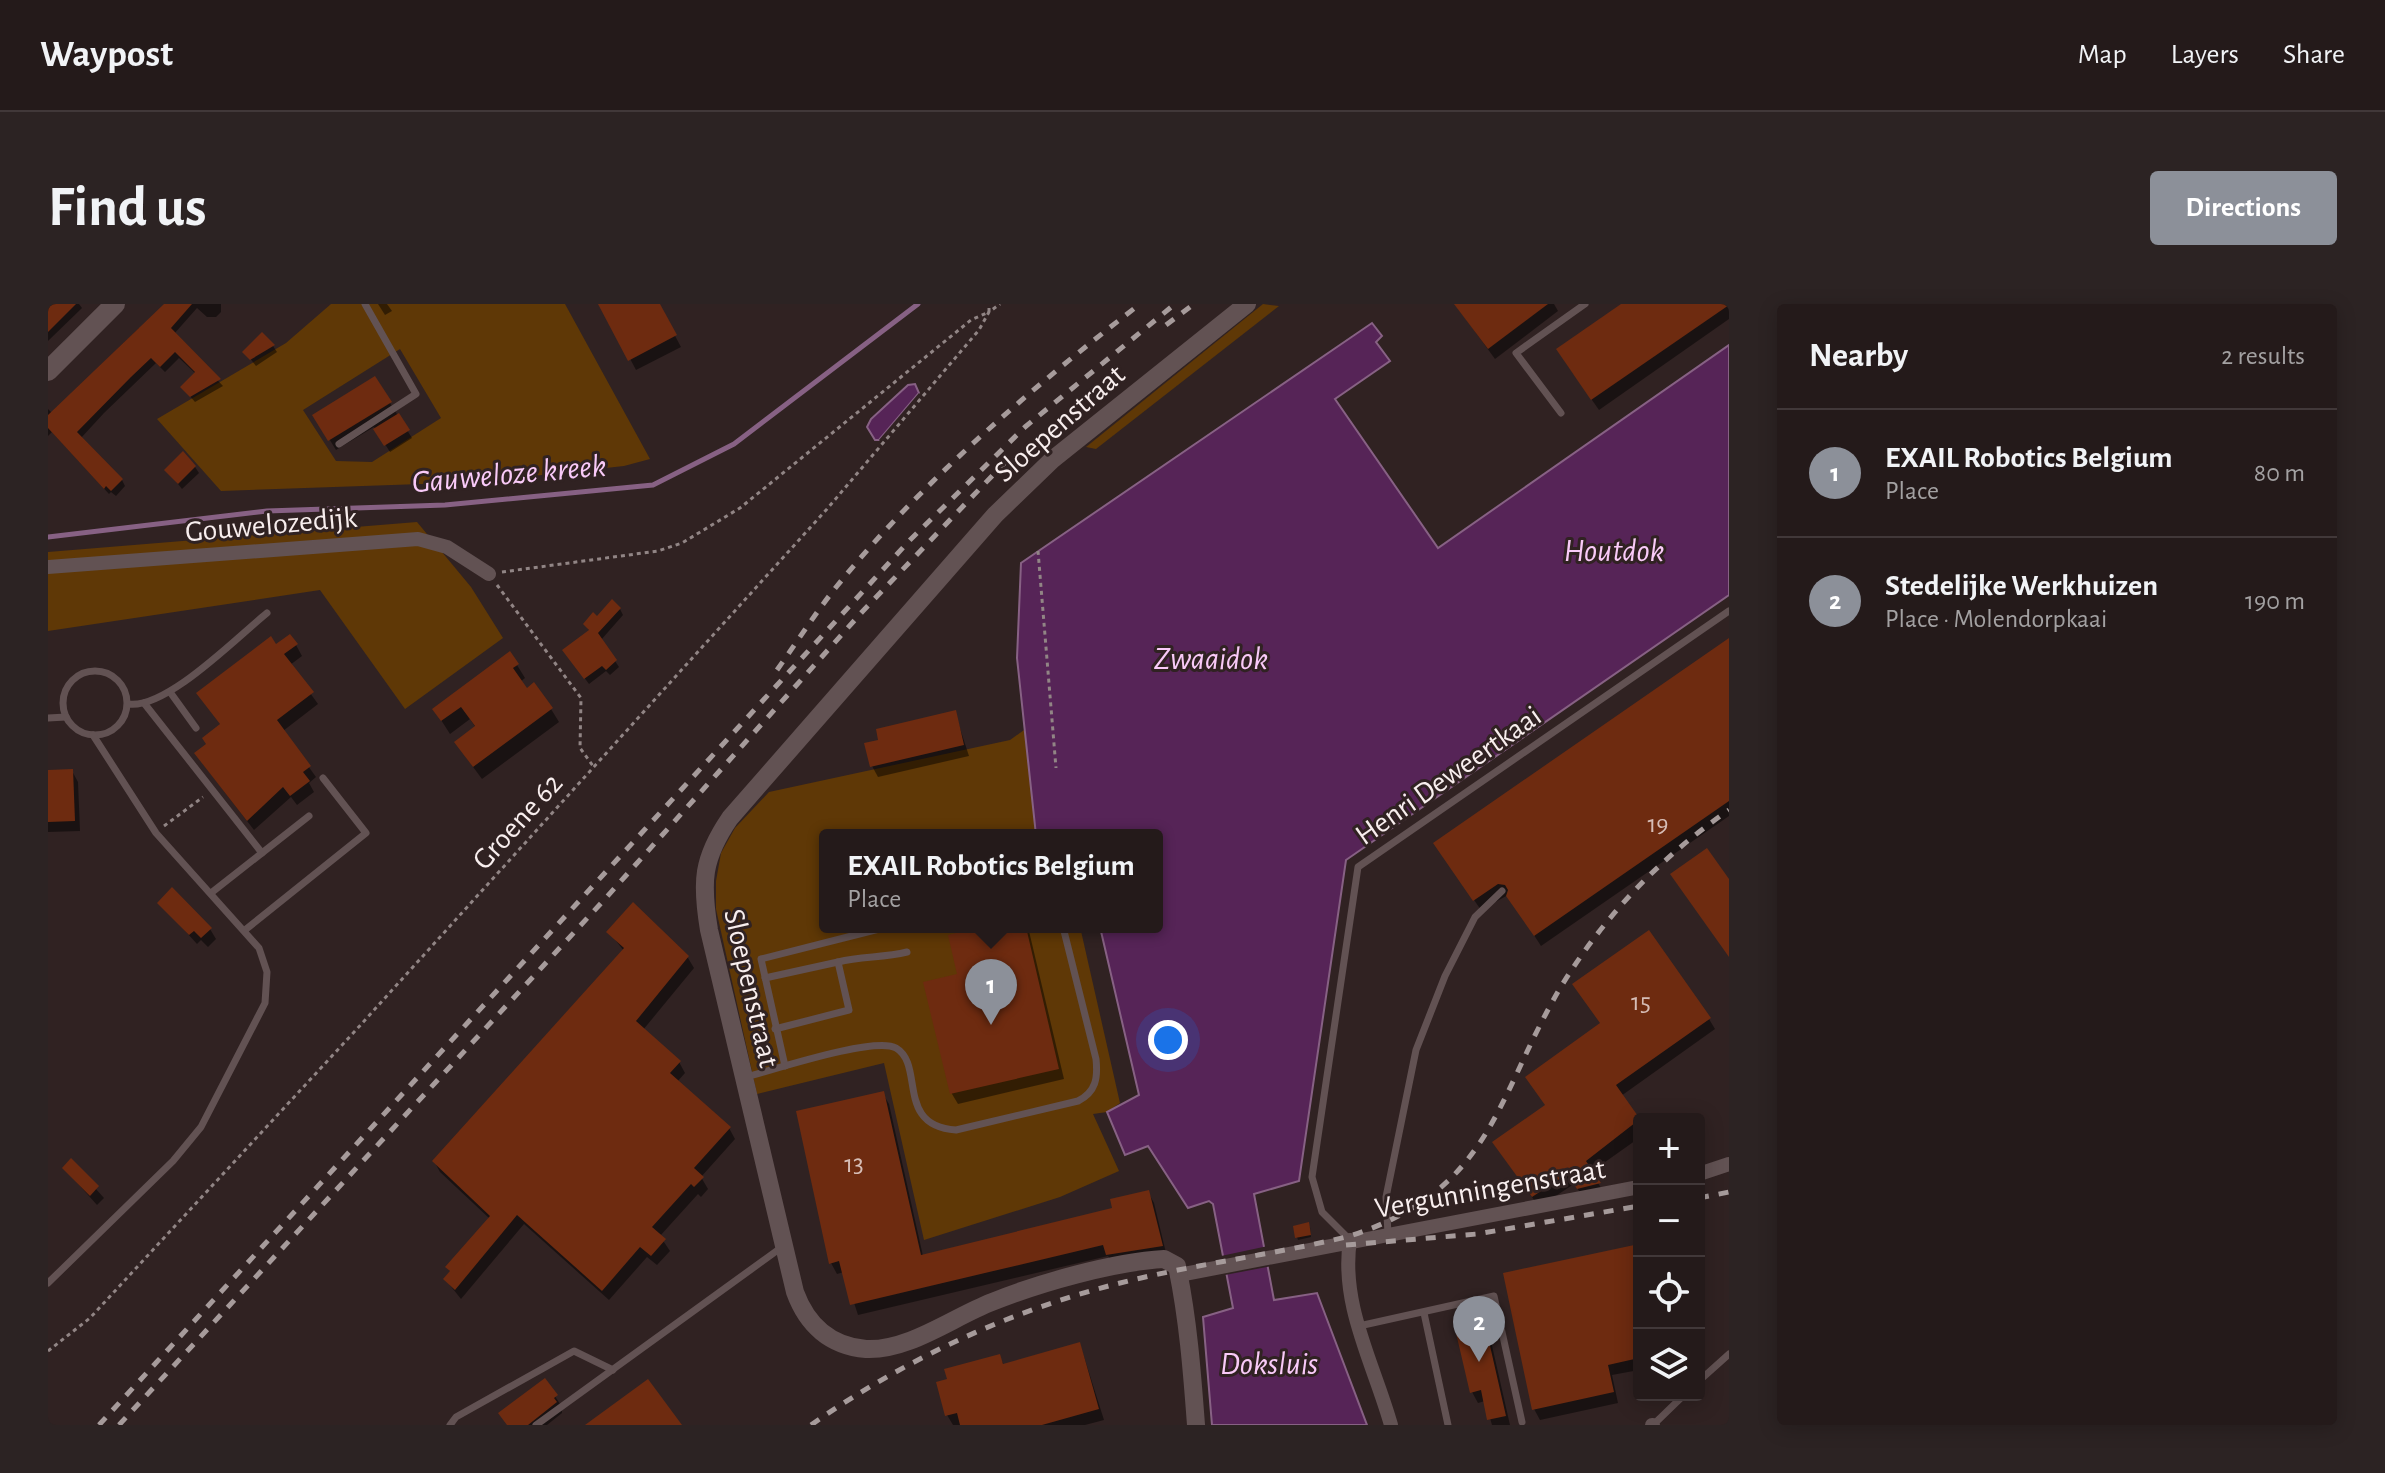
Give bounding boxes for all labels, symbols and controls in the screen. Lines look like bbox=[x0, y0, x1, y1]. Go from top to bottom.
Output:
text: Waypost bbox=[40, 36, 173, 74]
text: Map bbox=[2078, 41, 2127, 69]
text: Layers bbox=[2171, 41, 2239, 69]
text: Share bbox=[2283, 41, 2345, 69]
button: Directions bbox=[2150, 171, 2337, 245]
text: Find us bbox=[48, 180, 206, 236]
text: Nearby bbox=[1809, 339, 1908, 373]
text: 2 results bbox=[2221, 343, 2305, 369]
street label: Sloepenstraat bbox=[989, 359, 1131, 488]
text: EXAIL Robotics Belgium bbox=[1885, 443, 2173, 473]
water label: Gauweloze kreek bbox=[411, 450, 608, 498]
text: 1 bbox=[1830, 460, 1840, 486]
text: 80 m bbox=[2254, 460, 2305, 486]
text: Place bbox=[1885, 478, 1939, 504]
street label: Gouwelozedijk bbox=[184, 503, 359, 547]
water label: Houtdok bbox=[1564, 535, 1664, 567]
text: Stedelijke Werkhuizen bbox=[1885, 571, 2158, 601]
text: 2 bbox=[1829, 588, 1841, 614]
text: 190 m bbox=[2245, 588, 2305, 614]
text: Place · Molendorpkaai bbox=[1885, 606, 2107, 632]
water label: Zwaaidok bbox=[1154, 643, 1268, 675]
street label: Henri Deweertkaai bbox=[1350, 701, 1547, 851]
street label: Groene 62 bbox=[467, 768, 568, 875]
house number: 19 bbox=[1647, 811, 1669, 837]
popup bbox=[819, 829, 1163, 933]
text: EXAIL Robotics Belgium bbox=[847, 851, 1135, 881]
text: Place bbox=[847, 886, 901, 912]
street label: Sloepenstraat bbox=[718, 906, 784, 1071]
pin: 1 bbox=[965, 959, 1017, 1025]
house number: 15 bbox=[1631, 989, 1651, 1015]
your location bbox=[1148, 1020, 1188, 1060]
map controls bbox=[1633, 1113, 1705, 1401]
button: + bbox=[1633, 1113, 1705, 1185]
house number: 13 bbox=[844, 1151, 864, 1177]
street label: Vergunningenstraat bbox=[1373, 1154, 1608, 1224]
button: − bbox=[1633, 1185, 1705, 1257]
button: locate bbox=[1633, 1257, 1705, 1329]
pin: 2 bbox=[1453, 1296, 1505, 1362]
button: layers bbox=[1633, 1329, 1705, 1401]
water label: Doksluis bbox=[1220, 1348, 1318, 1380]

